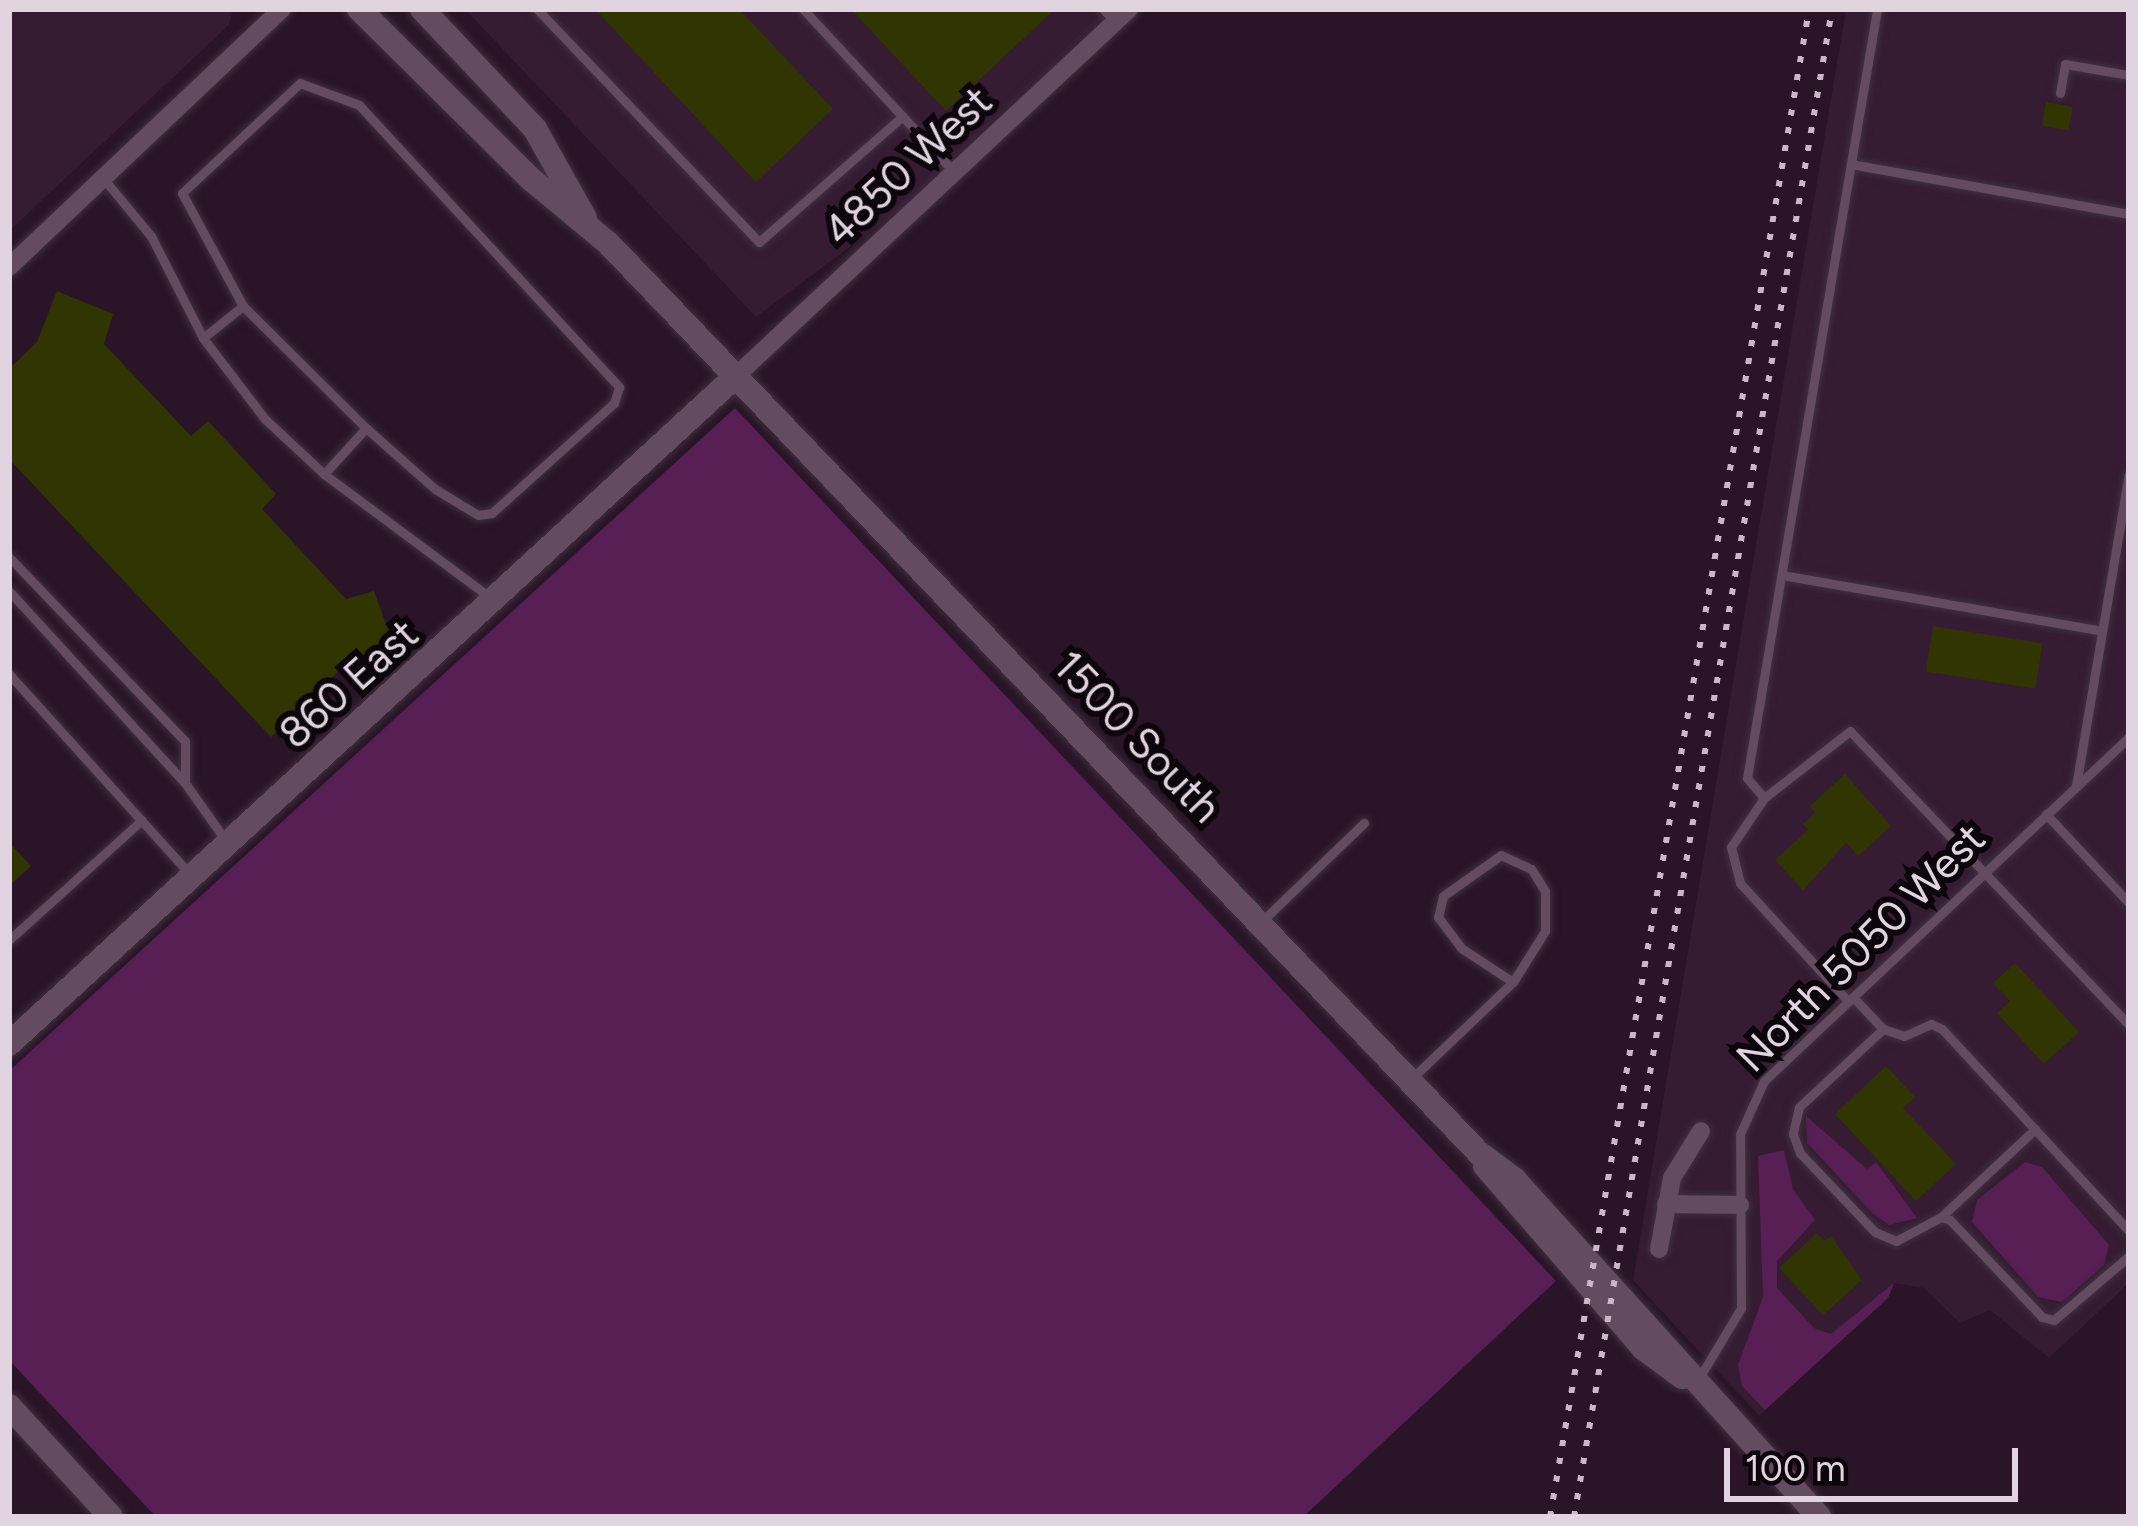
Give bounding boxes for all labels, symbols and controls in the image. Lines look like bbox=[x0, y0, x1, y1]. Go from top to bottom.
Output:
street label: 4850 West bbox=[814, 76, 1002, 256]
street label: 860 East bbox=[269, 609, 429, 759]
street label: 1500 South bbox=[1043, 641, 1231, 833]
street label: North 5050 West bbox=[1726, 813, 1996, 1083]
scale bar bbox=[1730, 1424, 2024, 1498]
text: 100 m bbox=[1745, 1447, 1846, 1490]

